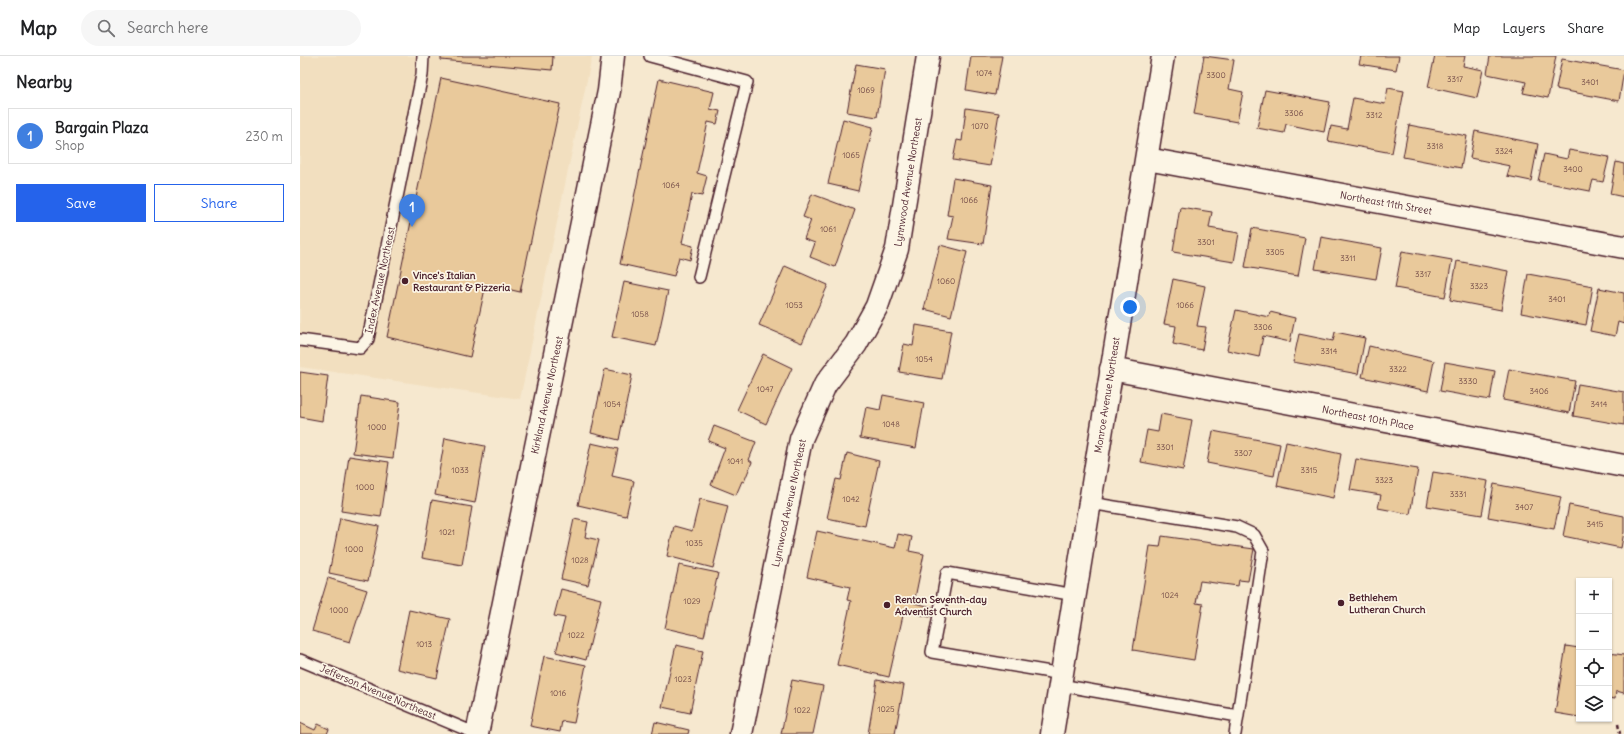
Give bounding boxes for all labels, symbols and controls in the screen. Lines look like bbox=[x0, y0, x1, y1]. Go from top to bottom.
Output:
search box bbox=[81, 10, 361, 46]
text: Map bbox=[20, 16, 57, 40]
icon: search bbox=[95, 17, 117, 39]
text: Search here bbox=[127, 18, 208, 37]
text: Map bbox=[1453, 19, 1480, 37]
text: Layers bbox=[1502, 19, 1545, 37]
text: Share bbox=[1567, 19, 1604, 37]
house number: 1074 bbox=[976, 68, 993, 78]
house number: 3300 bbox=[1206, 70, 1226, 80]
text: Nearby bbox=[16, 71, 72, 93]
house number: 3317 bbox=[1447, 74, 1463, 84]
house number: 3401 bbox=[1581, 77, 1599, 87]
house number: 1069 bbox=[857, 85, 875, 95]
house number: 3306 bbox=[1285, 108, 1304, 118]
house number: 3312 bbox=[1366, 110, 1383, 120]
street label: Lynnwood Avenue Northeast bbox=[891, 116, 925, 247]
text: Bargain Plaza bbox=[55, 118, 148, 137]
house number: 1070 bbox=[971, 121, 989, 131]
text: 1 bbox=[27, 128, 33, 145]
text: 230 m bbox=[245, 128, 283, 145]
text: Shop bbox=[55, 137, 84, 154]
house number: 3318 bbox=[1427, 141, 1444, 151]
house number: 3324 bbox=[1495, 146, 1513, 156]
house number: 1065 bbox=[842, 150, 860, 160]
house number: 3400 bbox=[1563, 164, 1583, 174]
house number: 1064 bbox=[662, 180, 680, 190]
button: Save bbox=[16, 184, 146, 222]
button: Share bbox=[154, 184, 284, 222]
street label: Northeast 11th Street bbox=[1339, 189, 1434, 218]
pin: 1 bbox=[399, 194, 425, 227]
house number: 1066 bbox=[960, 195, 978, 205]
house number: 1061 bbox=[820, 224, 836, 234]
street label: Index Avenue Northeast bbox=[362, 225, 398, 335]
house number: 3301 bbox=[1197, 237, 1215, 247]
house number: 3305 bbox=[1266, 247, 1285, 257]
house number: 3311 bbox=[1340, 253, 1356, 263]
place label: Vince's Italian Restaurant & Pizzeria bbox=[413, 269, 510, 294]
house number: 3317 bbox=[1415, 269, 1431, 279]
marker: Vince's Italian Restaurant & Pizzeria bbox=[400, 276, 410, 286]
house number: 1060 bbox=[937, 276, 955, 286]
house number: 3323 bbox=[1470, 281, 1488, 291]
house number: 3401 bbox=[1548, 294, 1566, 304]
your location bbox=[1120, 297, 1140, 317]
house number: 1053 bbox=[785, 300, 803, 310]
house number: 1066 bbox=[1176, 300, 1194, 310]
house number: 1058 bbox=[631, 309, 649, 319]
house number: 3306 bbox=[1254, 322, 1273, 332]
street label: Kirkland Avenue Northeast bbox=[528, 334, 566, 455]
street label: Monroe Avenue Northeast bbox=[1091, 335, 1123, 454]
house number: 3314 bbox=[1321, 346, 1338, 356]
house number: 1054 bbox=[915, 354, 933, 364]
house number: 3322 bbox=[1389, 364, 1408, 374]
house number: 3330 bbox=[1459, 376, 1477, 386]
house number: 1047 bbox=[757, 384, 774, 394]
house number: 3406 bbox=[1529, 386, 1549, 396]
house number: 1054 bbox=[603, 399, 621, 409]
house number: 3414 bbox=[1591, 399, 1608, 409]
street label: Northeast 10th Place bbox=[1321, 403, 1415, 433]
house number: 1048 bbox=[882, 419, 900, 429]
house number: 1000 bbox=[368, 422, 386, 432]
street label: Lynnwood Avenue Northeast bbox=[769, 437, 809, 568]
house number: 3301 bbox=[1156, 442, 1174, 452]
house number: 3307 bbox=[1234, 448, 1252, 458]
house number: 1041 bbox=[727, 456, 743, 466]
house number: 1033 bbox=[451, 465, 469, 475]
house number: 3315 bbox=[1301, 465, 1318, 475]
house number: 3323 bbox=[1375, 475, 1393, 485]
house number: 1000 bbox=[356, 482, 374, 492]
house number: 3331 bbox=[1450, 489, 1466, 499]
house number: 1042 bbox=[842, 494, 860, 504]
house number: 3407 bbox=[1515, 502, 1533, 512]
house number: 3415 bbox=[1587, 519, 1604, 529]
house number: 1021 bbox=[439, 527, 455, 537]
house number: 1035 bbox=[685, 538, 703, 548]
house number: 1000 bbox=[345, 544, 363, 554]
house number: 1028 bbox=[571, 555, 589, 565]
map controls bbox=[1576, 578, 1612, 722]
button: + bbox=[1576, 578, 1612, 614]
house number: 1024 bbox=[1161, 590, 1179, 600]
place label: Bethlehem Lutheran Church bbox=[1349, 591, 1426, 616]
place label: Renton Seventh-day Adventist Church bbox=[895, 593, 987, 618]
house number: 1029 bbox=[683, 596, 701, 606]
marker: Bethlehem Lutheran Church bbox=[1336, 598, 1346, 608]
marker: Renton Seventh-day Adventist Church bbox=[882, 600, 892, 610]
house number: 1000 bbox=[330, 605, 348, 615]
button: − bbox=[1576, 614, 1612, 650]
house number: 1022 bbox=[567, 630, 585, 640]
house number: 1013 bbox=[416, 639, 433, 649]
button: locate bbox=[1576, 650, 1612, 686]
street label: Jefferson Avenue Northeast bbox=[318, 662, 439, 723]
house number: 1023 bbox=[674, 674, 692, 684]
button: layers bbox=[1576, 686, 1612, 722]
house number: 1016 bbox=[550, 688, 566, 698]
house number: 1025 bbox=[877, 704, 895, 714]
house number: 1022 bbox=[793, 705, 811, 715]

